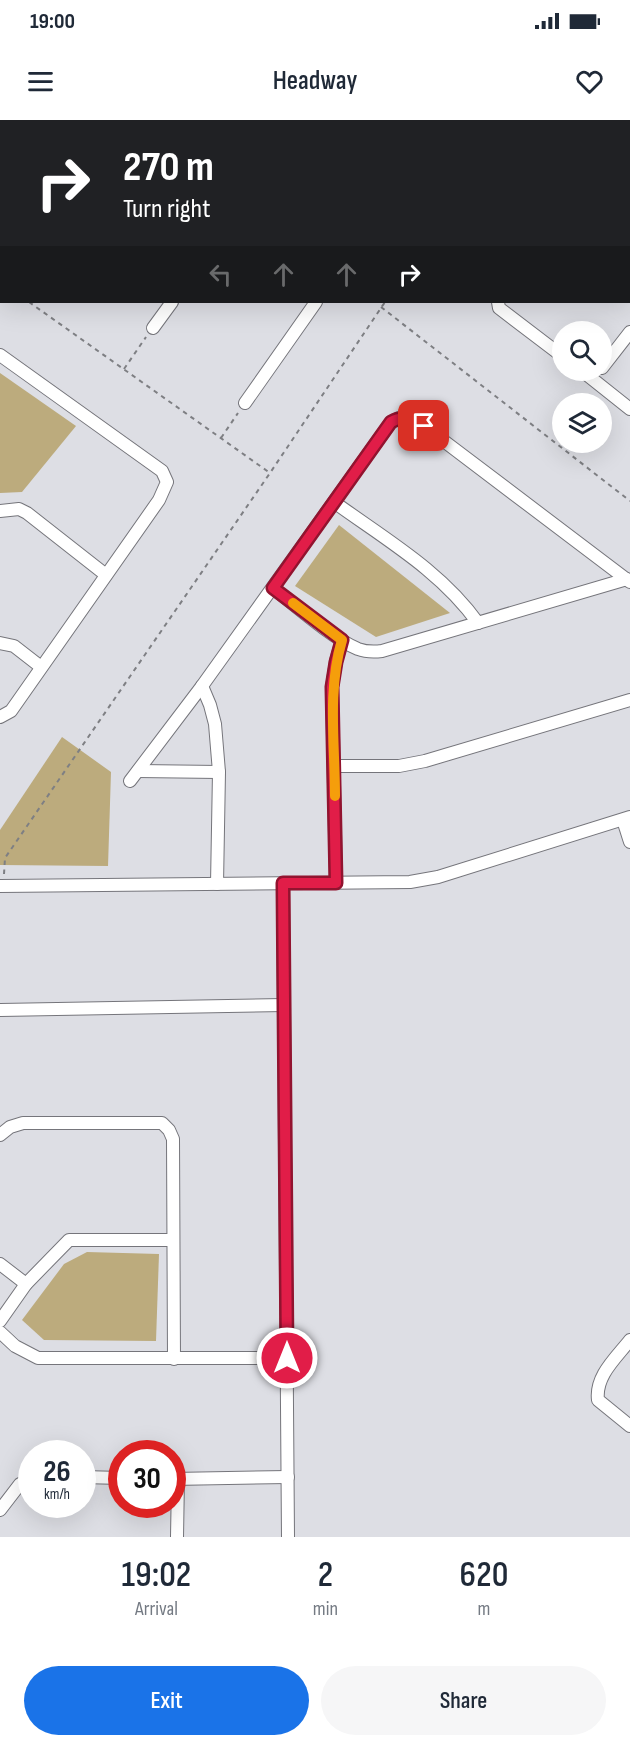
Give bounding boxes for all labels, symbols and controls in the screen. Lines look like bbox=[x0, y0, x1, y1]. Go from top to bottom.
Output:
text: 19:00 bbox=[30, 8, 75, 35]
icon: menu bbox=[24, 65, 57, 98]
text: Headway bbox=[273, 65, 357, 97]
icon: heart bbox=[573, 65, 606, 98]
text: 270 m bbox=[123, 142, 214, 193]
icon: right bbox=[24, 144, 102, 222]
text: Turn right bbox=[123, 193, 210, 225]
icon: left bbox=[204, 258, 237, 291]
icon: ahead bbox=[267, 258, 300, 291]
icon: ahead bbox=[330, 258, 363, 291]
icon: right bbox=[393, 258, 426, 291]
map controls bbox=[552, 321, 612, 453]
button: search bbox=[552, 321, 612, 381]
button: layers bbox=[552, 393, 612, 453]
pin bbox=[398, 400, 449, 451]
icon: arrive bbox=[407, 409, 440, 442]
position arrow bbox=[255, 1326, 319, 1390]
speed limit sign: 30 bbox=[108, 1440, 186, 1518]
text: 26 bbox=[43, 1454, 71, 1490]
text: km/h bbox=[44, 1485, 70, 1504]
text: 19:02 bbox=[122, 1554, 191, 1597]
text: 2 bbox=[318, 1554, 333, 1597]
text: 620 bbox=[460, 1554, 508, 1597]
text: Arrival bbox=[135, 1597, 178, 1621]
text: min bbox=[313, 1597, 338, 1621]
text: m bbox=[478, 1597, 490, 1621]
button: Exit bbox=[24, 1666, 309, 1735]
button: Share bbox=[321, 1666, 606, 1735]

